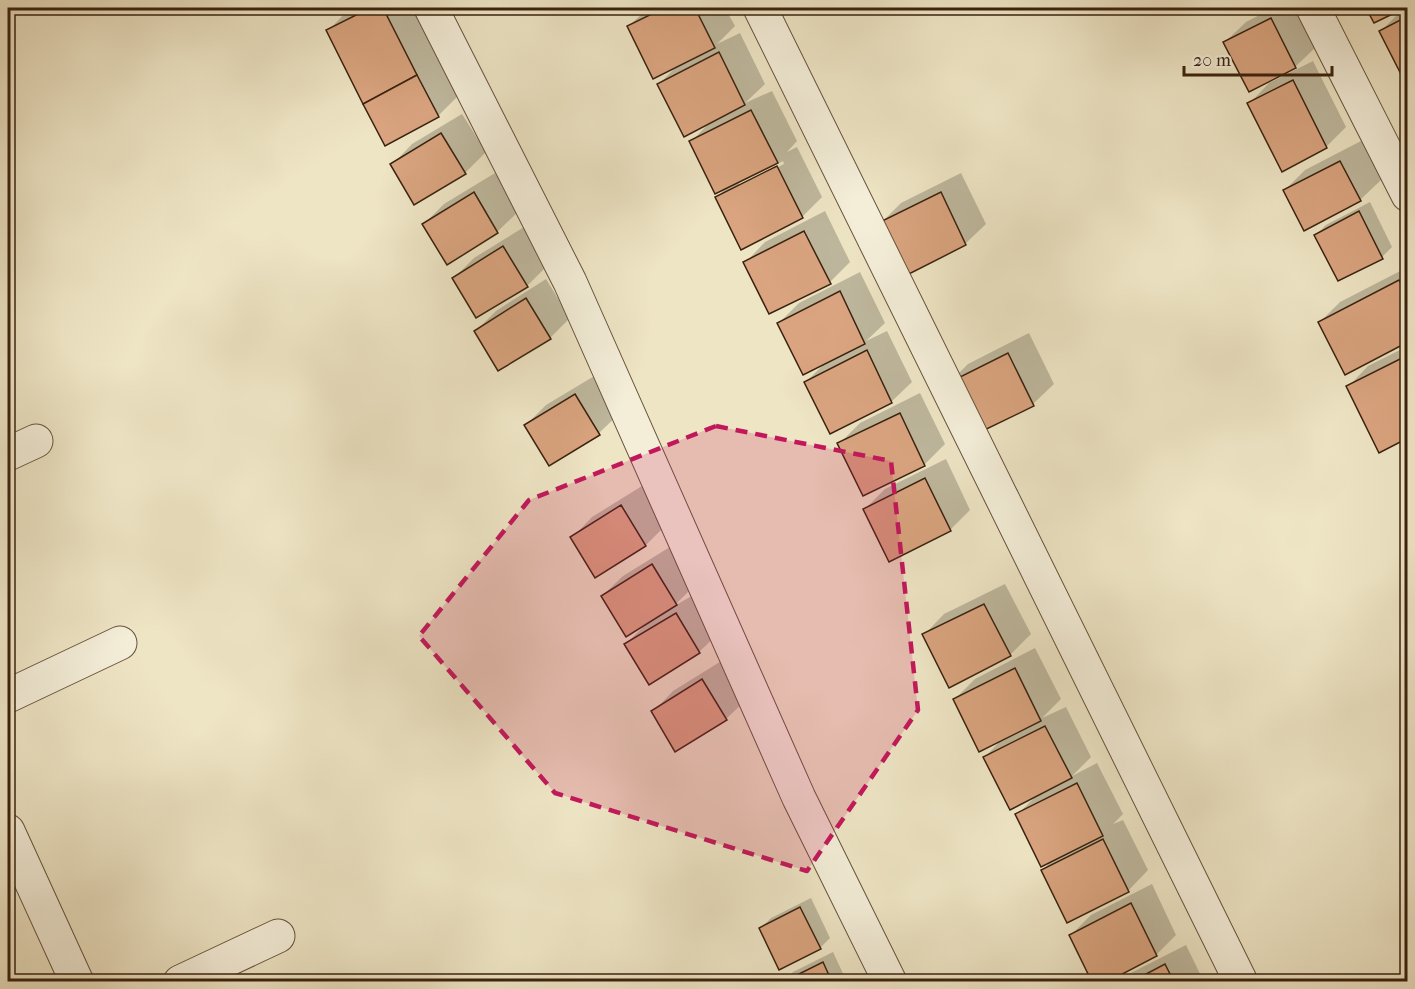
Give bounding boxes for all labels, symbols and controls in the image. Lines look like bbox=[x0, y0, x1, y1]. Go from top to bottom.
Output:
scale bar bbox=[1184, 39, 1332, 77]
text: 20 m bbox=[1193, 50, 1231, 71]

